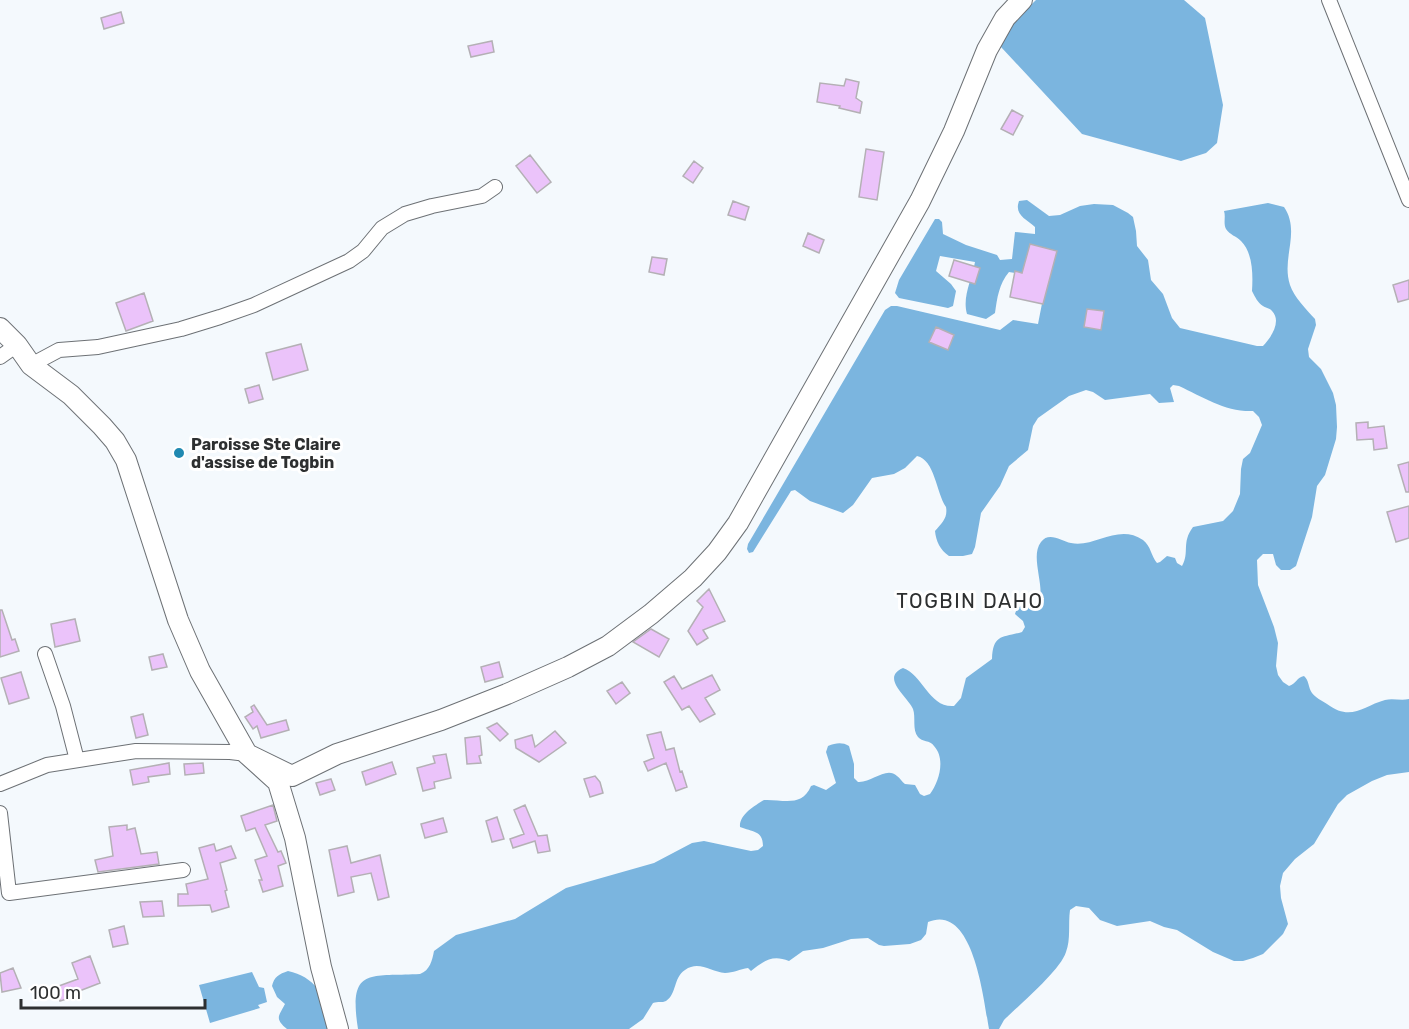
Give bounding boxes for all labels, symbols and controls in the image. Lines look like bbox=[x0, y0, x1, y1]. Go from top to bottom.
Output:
place label: Paroisse Ste Claire d'assise de Togbin bbox=[191, 435, 341, 472]
marker: Paroisse Ste Claire d'assise de Togbin bbox=[172, 446, 186, 460]
district label: TOGBIN DAHO bbox=[896, 589, 1044, 613]
scale bar bbox=[21, 972, 206, 1010]
text: 100 m bbox=[30, 982, 81, 1004]

